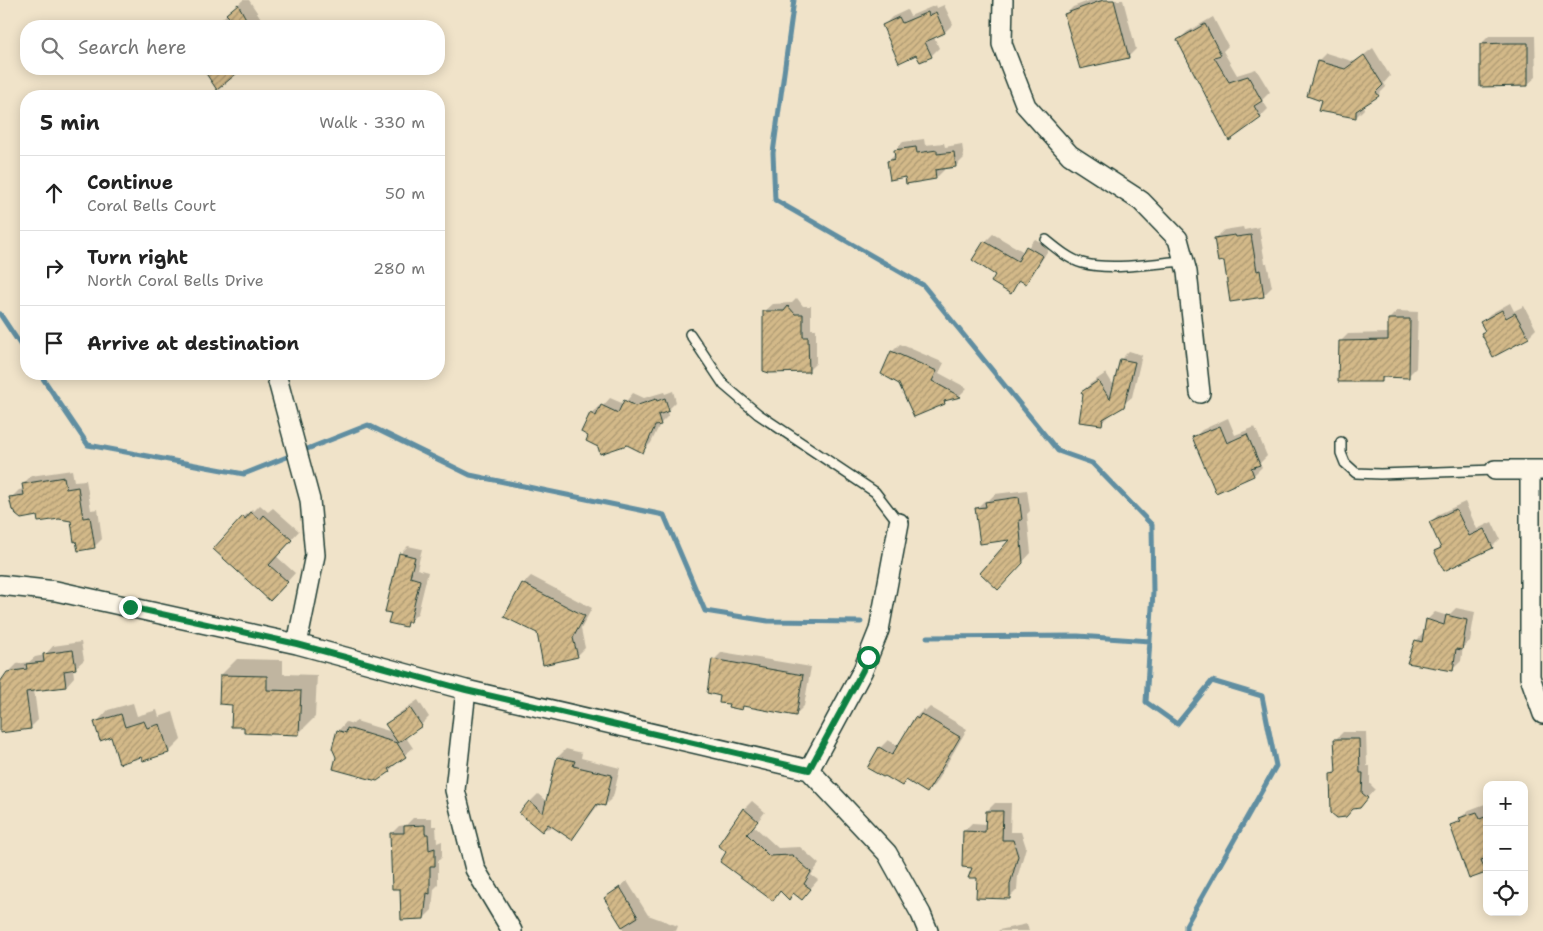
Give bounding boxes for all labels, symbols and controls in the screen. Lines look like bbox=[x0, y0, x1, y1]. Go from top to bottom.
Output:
search box bbox=[20, 20, 445, 75]
icon: search bbox=[38, 34, 66, 62]
text: Search here bbox=[78, 35, 187, 60]
text: 5 min bbox=[40, 109, 100, 137]
text: Walk · 330 m bbox=[319, 112, 425, 133]
text: Continue bbox=[87, 170, 173, 195]
icon: ahead bbox=[40, 179, 68, 207]
text: 50 m bbox=[385, 183, 425, 204]
text: Coral Bells Court bbox=[87, 195, 216, 216]
text: Turn right bbox=[87, 245, 188, 270]
icon: right bbox=[40, 254, 68, 282]
text: 280 m bbox=[373, 258, 425, 279]
text: North Coral Bells Drive bbox=[87, 270, 264, 291]
icon: arrive bbox=[40, 329, 68, 357]
text: Arrive at destination bbox=[87, 331, 299, 356]
route end bbox=[119, 596, 142, 619]
route start bbox=[857, 646, 880, 669]
map controls bbox=[1483, 781, 1528, 916]
button: + bbox=[1483, 781, 1528, 826]
button: − bbox=[1483, 826, 1528, 871]
button: locate bbox=[1483, 871, 1528, 916]

